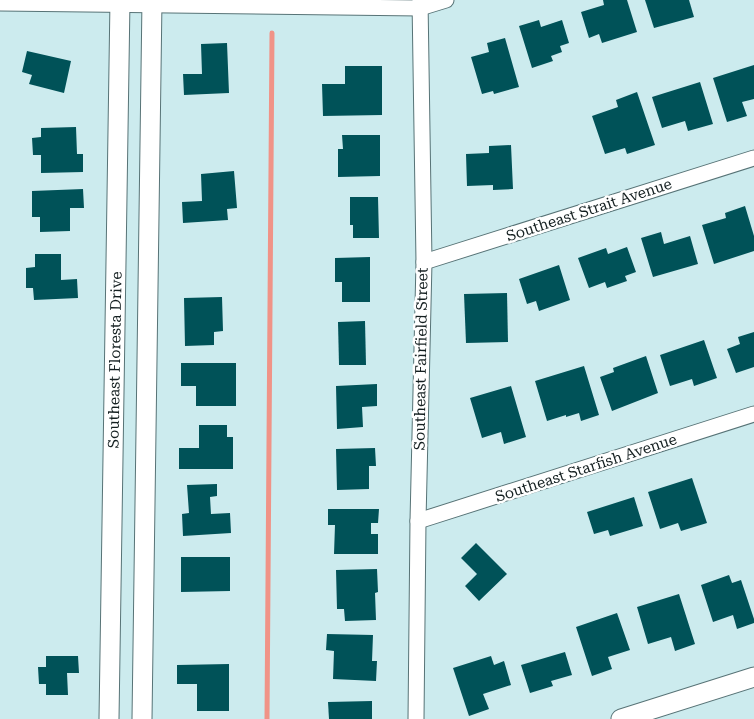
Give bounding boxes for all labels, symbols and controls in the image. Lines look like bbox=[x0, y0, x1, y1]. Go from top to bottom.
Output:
street label: Southeast Strait Avenue bbox=[504, 175, 674, 245]
street label: Southeast Fairfield Street bbox=[410, 267, 432, 451]
street label: Southeast Floresta Drive bbox=[104, 271, 126, 449]
street label: Southeast Starfish Avenue bbox=[493, 430, 679, 506]

